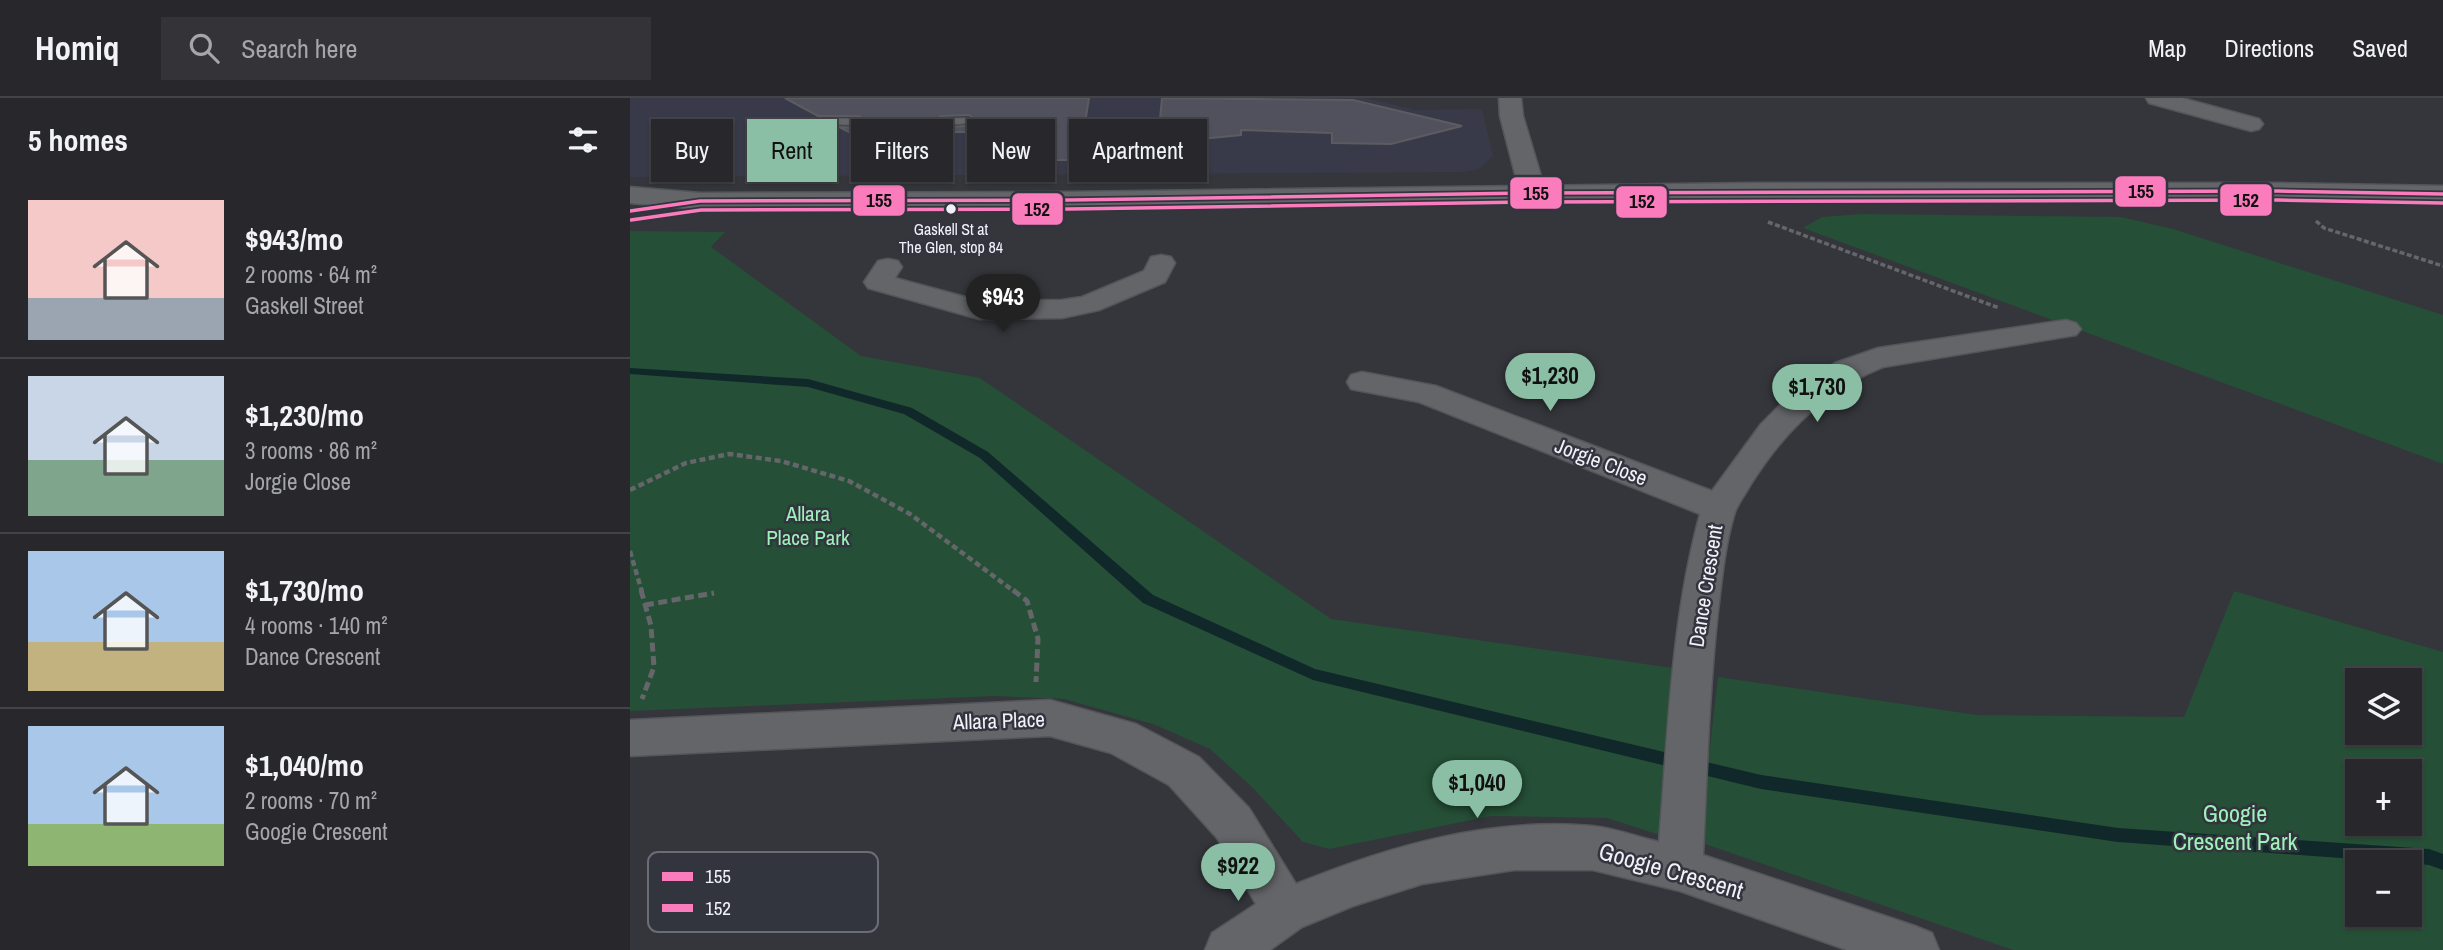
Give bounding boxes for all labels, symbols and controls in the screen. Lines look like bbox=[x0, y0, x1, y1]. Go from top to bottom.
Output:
search box bbox=[161, 17, 651, 80]
text: Homiq bbox=[35, 26, 119, 70]
icon: search bbox=[185, 29, 223, 67]
text: Search here bbox=[241, 31, 357, 66]
text: Map bbox=[2148, 32, 2186, 64]
text: Directions bbox=[2224, 32, 2314, 64]
text: Saved bbox=[2352, 32, 2408, 64]
chip: Buy bbox=[651, 119, 733, 182]
chip: Rent bbox=[747, 119, 837, 182]
chip: Filters bbox=[851, 119, 953, 182]
chip: New bbox=[967, 119, 1055, 182]
chip: Apartment bbox=[1069, 119, 1207, 182]
text: 5 homes bbox=[28, 120, 128, 160]
icon: filters bbox=[564, 121, 602, 159]
line badge: 155 bbox=[2114, 175, 2167, 208]
line badge: 155 bbox=[1509, 176, 1563, 210]
text: 155 bbox=[2128, 178, 2154, 204]
text: 155 bbox=[1523, 180, 1549, 206]
line badge: 152 bbox=[2219, 183, 2273, 217]
line badge: 155 bbox=[852, 184, 906, 217]
line badge: 152 bbox=[1615, 185, 1668, 219]
text: 155 bbox=[866, 187, 892, 213]
text: 152 bbox=[2233, 187, 2259, 213]
text: 152 bbox=[1629, 188, 1655, 214]
line badge: 152 bbox=[1011, 192, 1064, 226]
text: 152 bbox=[1024, 196, 1050, 222]
marker: Gaskell St at The Glen, stop 84 bbox=[944, 202, 958, 216]
place label: Gaskell St at The Glen, stop 84 bbox=[899, 218, 1003, 258]
text: $943/mo bbox=[245, 219, 343, 259]
icon: home bbox=[84, 228, 168, 312]
text: 2 rooms · 64 m² bbox=[245, 259, 377, 290]
pin: $943 bbox=[962, 274, 1044, 334]
text: $943 bbox=[982, 281, 1024, 312]
text: Gaskell Street bbox=[245, 290, 363, 321]
pin: $1,230 bbox=[1493, 354, 1607, 413]
text: $1,230 bbox=[1521, 360, 1579, 391]
pin: $1,730 bbox=[1760, 364, 1874, 424]
text: $1,730 bbox=[1788, 371, 1846, 402]
text: $1,230/mo bbox=[245, 395, 364, 435]
icon: home bbox=[84, 404, 168, 488]
street label: Jorgie Close bbox=[1551, 431, 1652, 492]
text: 3 rooms · 86 m² bbox=[245, 435, 377, 466]
text: Jorgie Close bbox=[245, 466, 351, 497]
park label: Allara Place Park bbox=[766, 499, 850, 552]
street label: Dance Crescent bbox=[1682, 522, 1730, 649]
text: $1,730/mo bbox=[245, 570, 364, 610]
icon: home bbox=[84, 579, 168, 663]
text: 4 rooms · 140 m² bbox=[245, 610, 388, 641]
text: Dance Crescent bbox=[245, 641, 380, 672]
map controls bbox=[2345, 668, 2422, 927]
button: layers bbox=[2345, 668, 2422, 745]
street label: Allara Place bbox=[952, 704, 1045, 737]
text: $1,040/mo bbox=[245, 745, 364, 785]
icon: home bbox=[84, 754, 168, 838]
button: + bbox=[2345, 759, 2422, 836]
pin: $1,040 bbox=[1420, 760, 1534, 820]
text: $1,040 bbox=[1448, 767, 1506, 798]
text: 2 rooms · 70 m² bbox=[245, 785, 377, 816]
park label: Googie Crescent Park bbox=[2173, 797, 2297, 857]
text: Googie Crescent bbox=[245, 816, 388, 847]
street label: Googie Crescent bbox=[1595, 834, 1748, 906]
pin: $922 bbox=[1197, 844, 1279, 903]
text: $922 bbox=[1217, 850, 1259, 881]
button: − bbox=[2345, 850, 2422, 927]
legend bbox=[648, 852, 878, 932]
text: 155 bbox=[705, 863, 731, 889]
text: 152 bbox=[705, 895, 731, 921]

